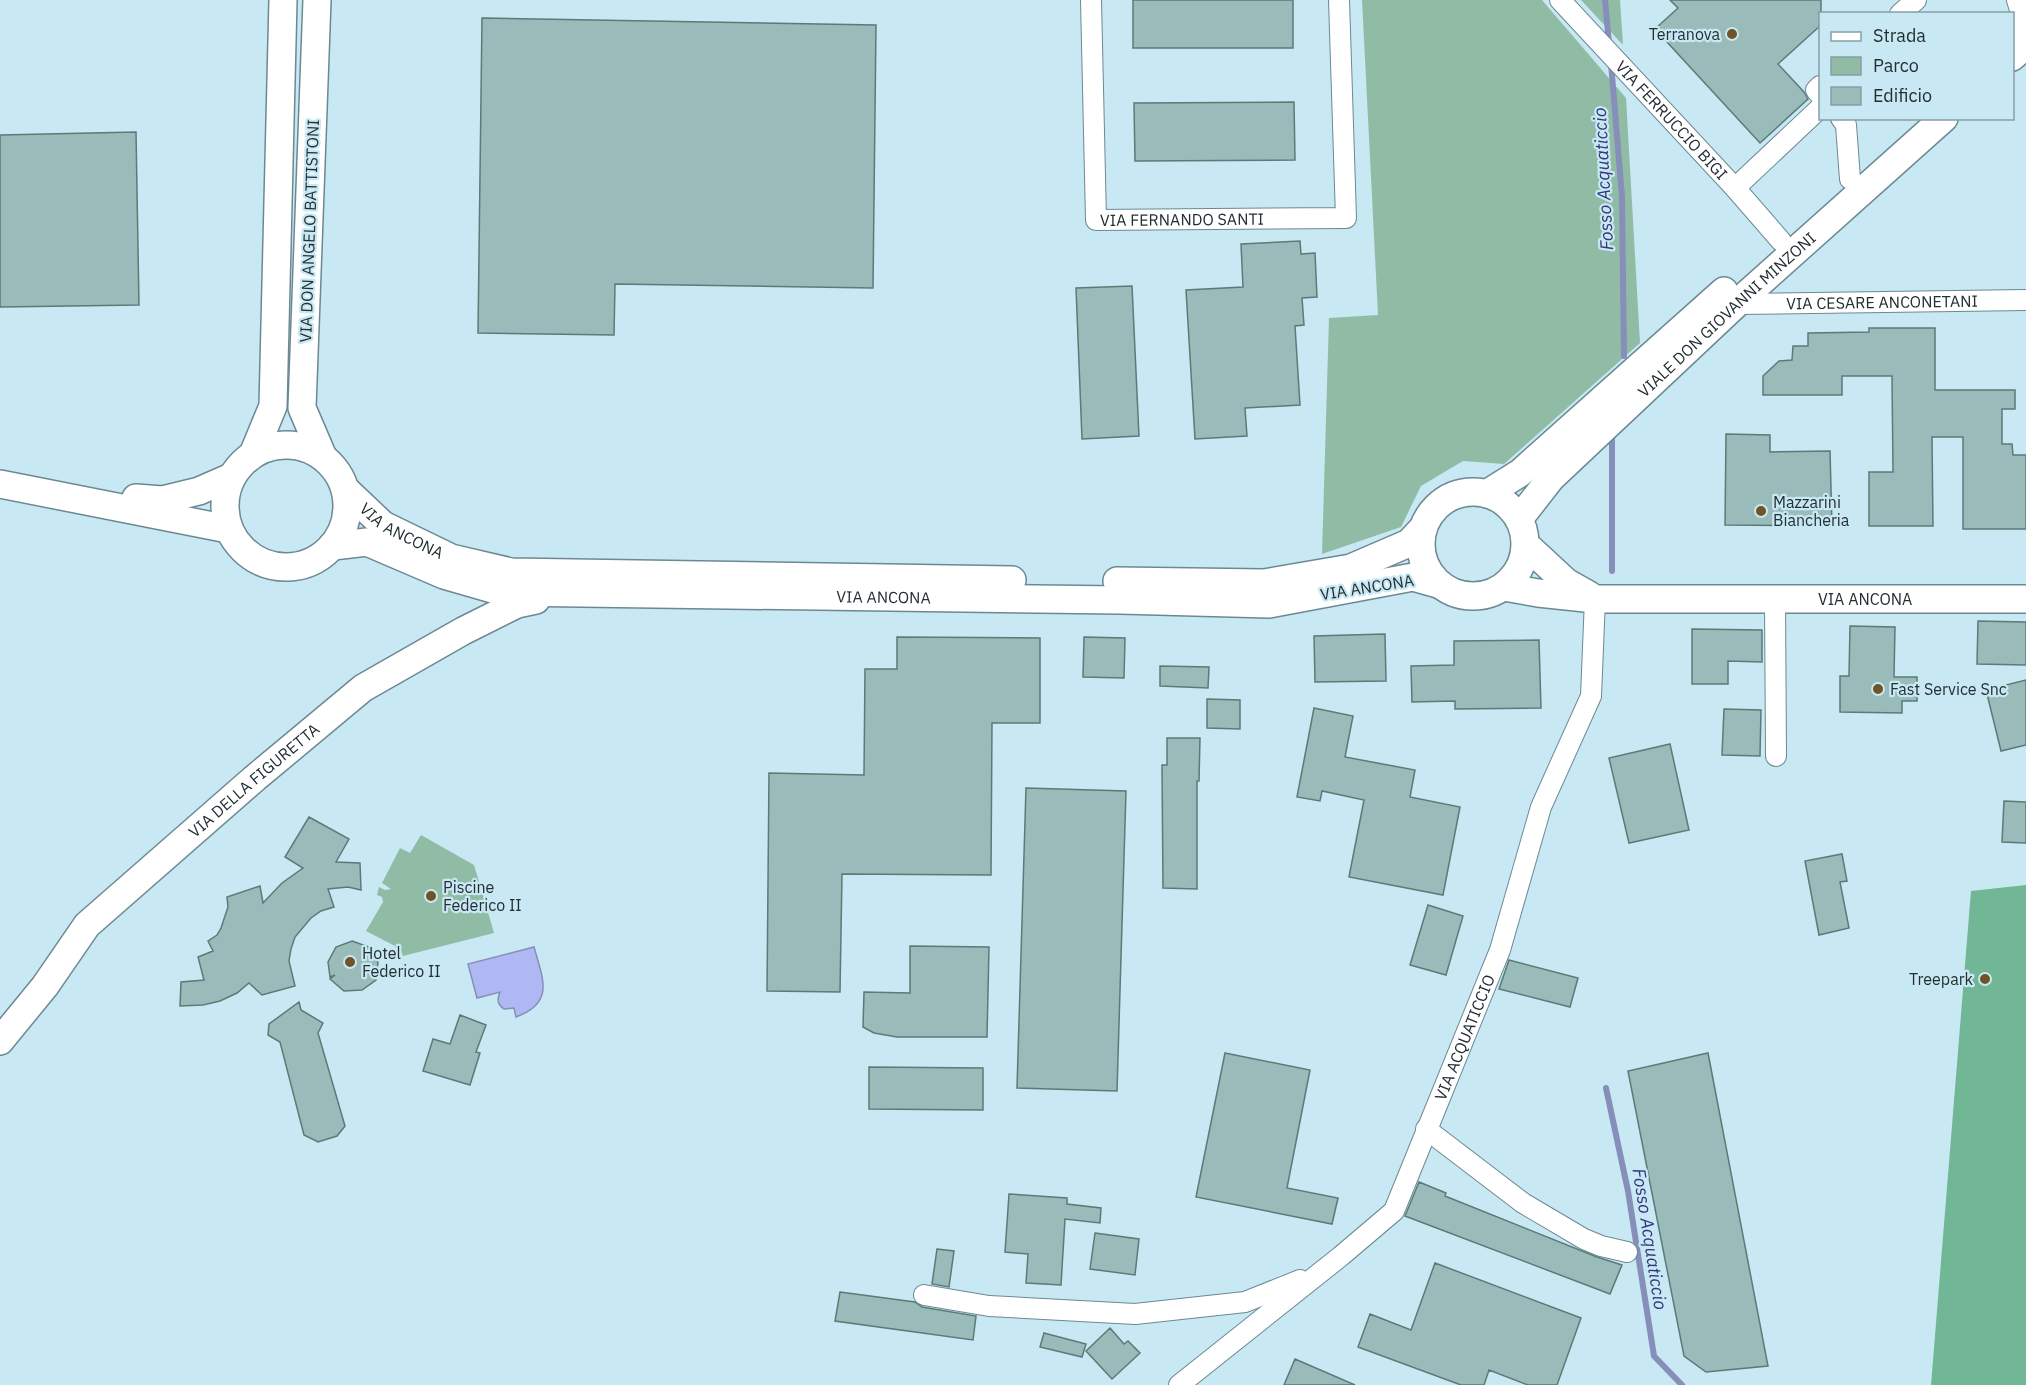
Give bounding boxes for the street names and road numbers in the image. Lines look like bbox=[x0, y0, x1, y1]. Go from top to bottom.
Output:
street label: VIA FERRUCCIO BIGI bbox=[1612, 56, 1732, 184]
street label: VIA DON ANGELO BATTISTONI bbox=[295, 119, 323, 343]
street label: VIA FERNANDO SANTI bbox=[1100, 209, 1264, 230]
street label: VIALE DON GIOVANNI MINZONI bbox=[1634, 228, 1820, 401]
street label: VIA CESARE ANCONETANI bbox=[1786, 291, 1978, 313]
street label: VIA ANCONA bbox=[356, 498, 447, 563]
street label: VIA ANCONA bbox=[1319, 570, 1415, 604]
street label: VIA ANCONA bbox=[836, 586, 931, 608]
street label: VIA ANCONA bbox=[1818, 589, 1912, 609]
street label: VIA DELLA FIGURETTA bbox=[184, 719, 323, 842]
street label: VIA ACQUATICCIO bbox=[1430, 972, 1499, 1103]

